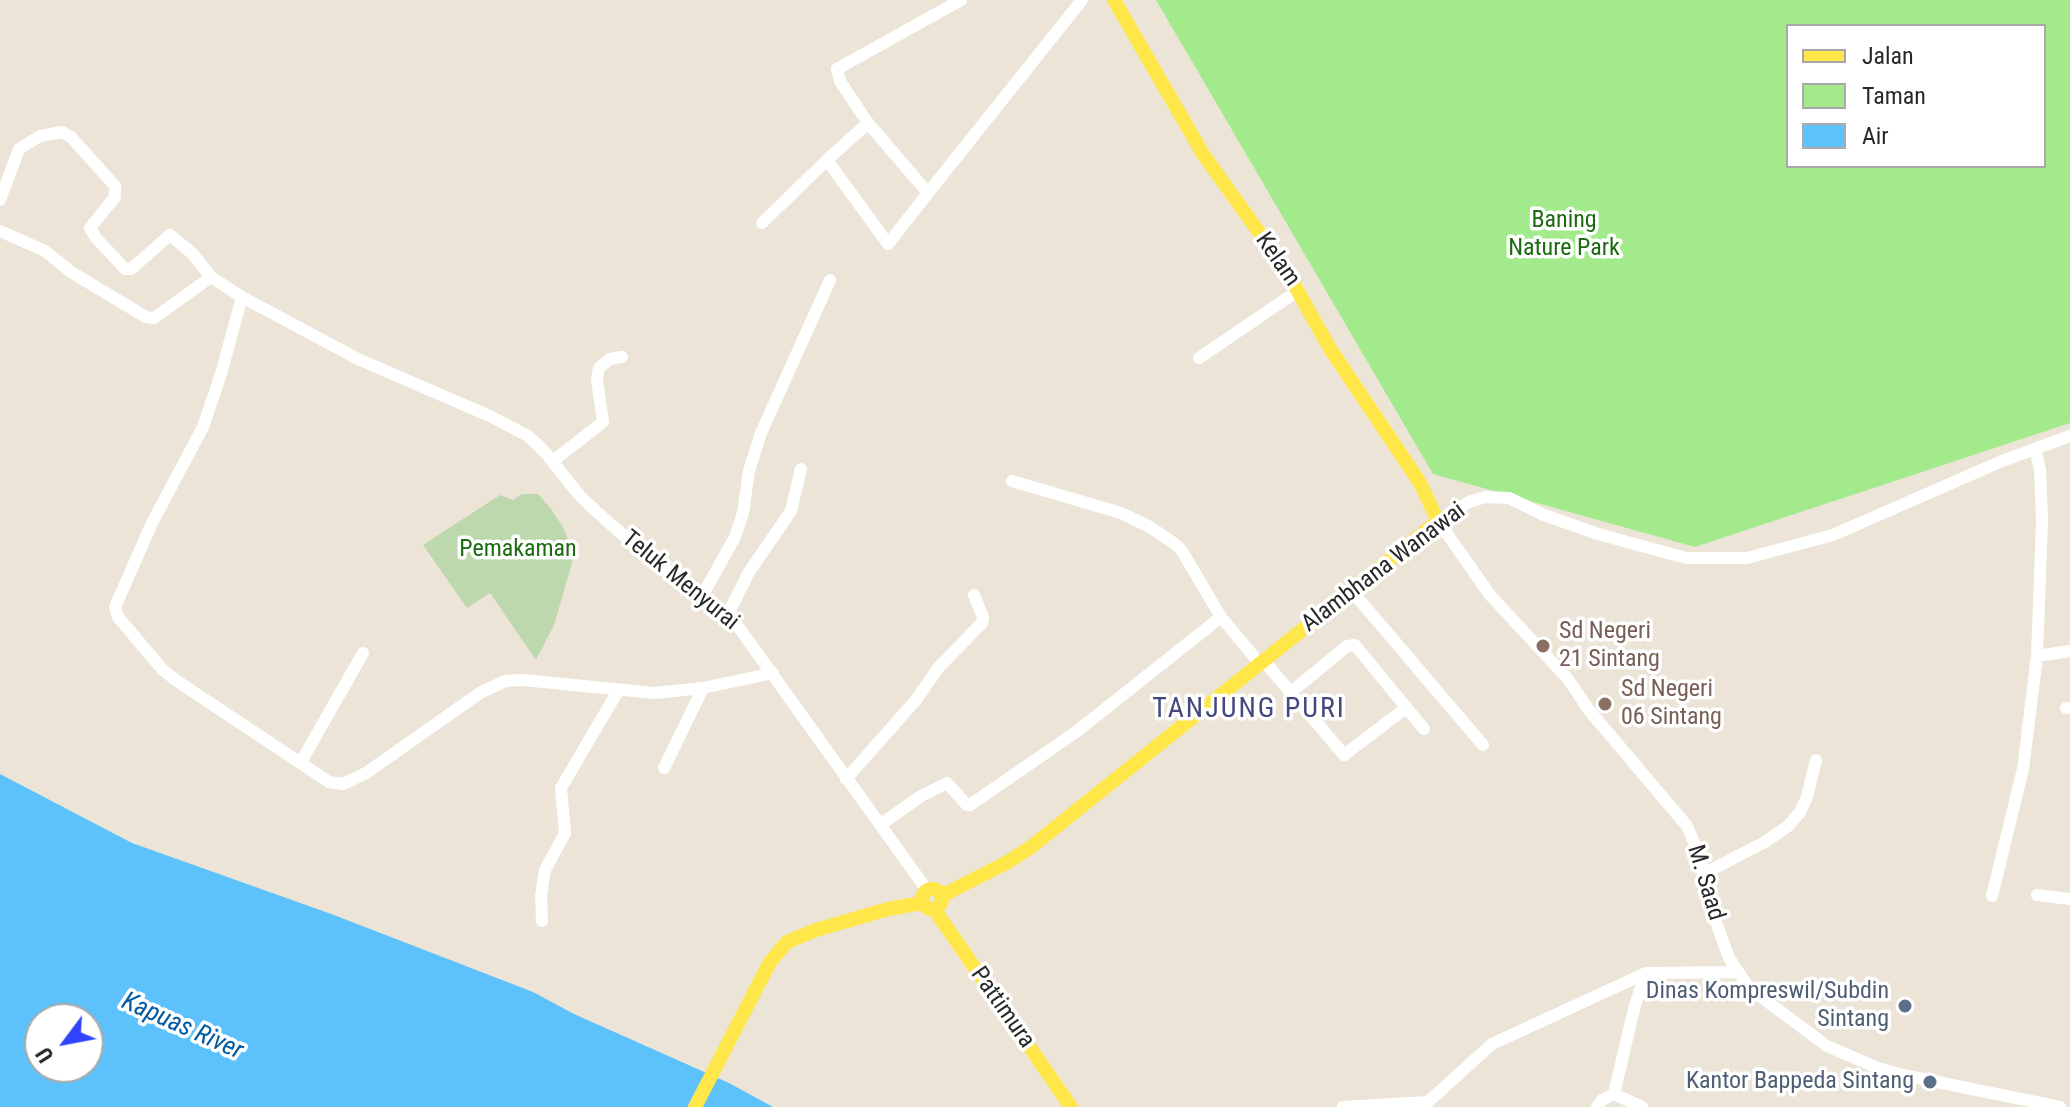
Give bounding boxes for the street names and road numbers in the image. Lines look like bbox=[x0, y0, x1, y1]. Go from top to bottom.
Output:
street label: Kelam bbox=[1248, 228, 1306, 292]
street label: Alambhana Wanawai bbox=[1296, 497, 1472, 639]
street label: Teluk Menyurai bbox=[616, 525, 744, 637]
street label: M. Saad bbox=[1680, 842, 1730, 924]
street label: Pattimura bbox=[964, 962, 1040, 1054]

